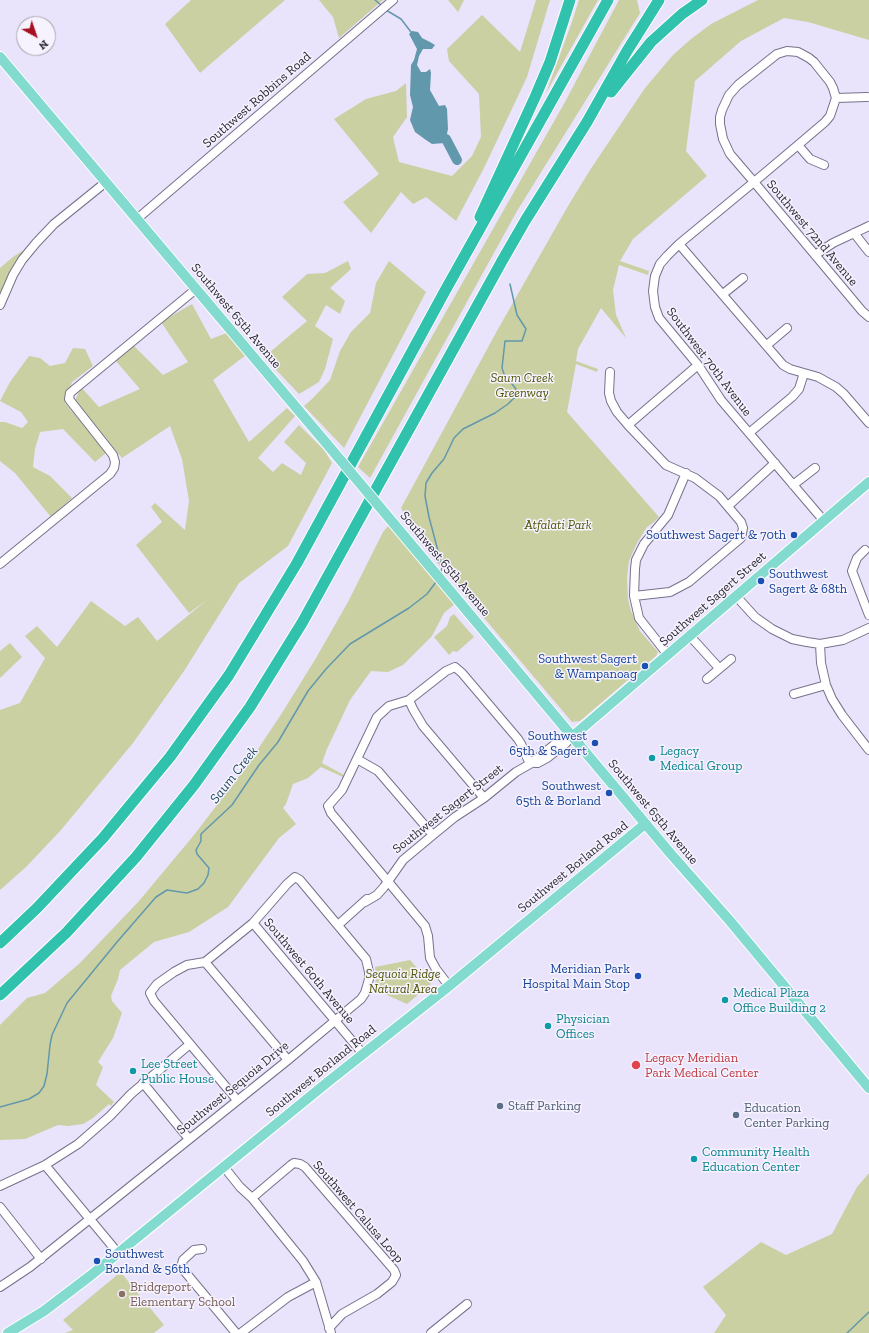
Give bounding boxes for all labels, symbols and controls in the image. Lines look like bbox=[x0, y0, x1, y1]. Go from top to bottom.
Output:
north arrow bbox=[16, 16, 56, 56]
text: N bbox=[36, 37, 51, 52]
street label: Southwest Robbins Road bbox=[200, 49, 314, 151]
street label: Southwest 72nd Avenue bbox=[763, 177, 861, 289]
street label: Southwest 65th Avenue bbox=[188, 260, 284, 372]
street label: Southwest 70th Avenue bbox=[663, 305, 755, 419]
park label: Saum Creek Greenway bbox=[491, 370, 553, 401]
street label: Southwest 65th Avenue bbox=[397, 508, 493, 620]
park label: Atfalati Park bbox=[524, 517, 592, 533]
place label: Southwest Sagert & 70th bbox=[646, 527, 786, 543]
marker: Southwest Sagert & 70th bbox=[789, 530, 799, 540]
street label: Southwest Sagert Street bbox=[657, 548, 769, 650]
place label: Southwest Sagert & 68th bbox=[769, 566, 847, 597]
marker: Southwest Sagert & 68th bbox=[756, 576, 766, 586]
place label: Southwest Sagert & Wampanoag bbox=[538, 651, 637, 682]
marker: Southwest Sagert & Wampanoag bbox=[640, 661, 650, 671]
place label: Southwest 65th & Sagert bbox=[509, 728, 587, 759]
marker: Southwest 65th & Sagert bbox=[590, 738, 600, 748]
water label: Saum Creek bbox=[206, 743, 262, 807]
place label: Legacy Medical Group bbox=[660, 743, 742, 774]
marker: Legacy Medical Group bbox=[647, 753, 657, 763]
street label: Southwest 65th Avenue bbox=[605, 756, 701, 868]
street label: Southwest Sagert Street bbox=[390, 761, 506, 857]
place label: Southwest 65th & Borland bbox=[516, 778, 601, 809]
marker: Southwest 65th & Borland bbox=[604, 788, 614, 798]
street label: Southwest Borland Road bbox=[515, 818, 631, 916]
street label: Southwest 60th Avenue bbox=[260, 915, 358, 1027]
place label: Meridian Park Hospital Main Stop bbox=[523, 961, 630, 992]
park label: Sequoia Ridge Natural Area bbox=[366, 966, 440, 997]
marker: Meridian Park Hospital Main Stop bbox=[633, 971, 643, 981]
place label: Medical Plaza Office Building 2 bbox=[733, 985, 826, 1016]
marker: Medical Plaza Office Building 2 bbox=[720, 995, 730, 1005]
place label: Physician Offices bbox=[556, 1011, 610, 1042]
marker: Physician Offices bbox=[543, 1021, 553, 1031]
street label: Southwest Borland Road bbox=[263, 1022, 379, 1120]
street label: Southwest Sequoia Drive bbox=[174, 1038, 292, 1138]
place label: Legacy Meridian Park Medical Center bbox=[645, 1050, 759, 1081]
place label: Lee Street Public House bbox=[141, 1056, 214, 1087]
marker: Legacy Meridian Park Medical Center bbox=[630, 1059, 642, 1071]
marker: Lee Street Public House bbox=[128, 1066, 138, 1076]
place label: Staff Parking bbox=[508, 1098, 581, 1114]
place label: Education Center Parking bbox=[744, 1100, 829, 1131]
marker: Staff Parking bbox=[495, 1101, 505, 1111]
marker: Education Center Parking bbox=[731, 1110, 741, 1120]
place label: Community Health Education Center bbox=[702, 1144, 810, 1175]
marker: Community Health Education Center bbox=[689, 1154, 699, 1164]
street label: Southwest Calusa Loop bbox=[309, 1158, 407, 1266]
place label: Southwest Borland & 56th bbox=[105, 1246, 190, 1277]
marker: Southwest Borland & 56th bbox=[92, 1256, 102, 1266]
place label: Bridgeport Elementary School bbox=[130, 1279, 235, 1310]
marker: Bridgeport Elementary School bbox=[117, 1289, 127, 1299]

